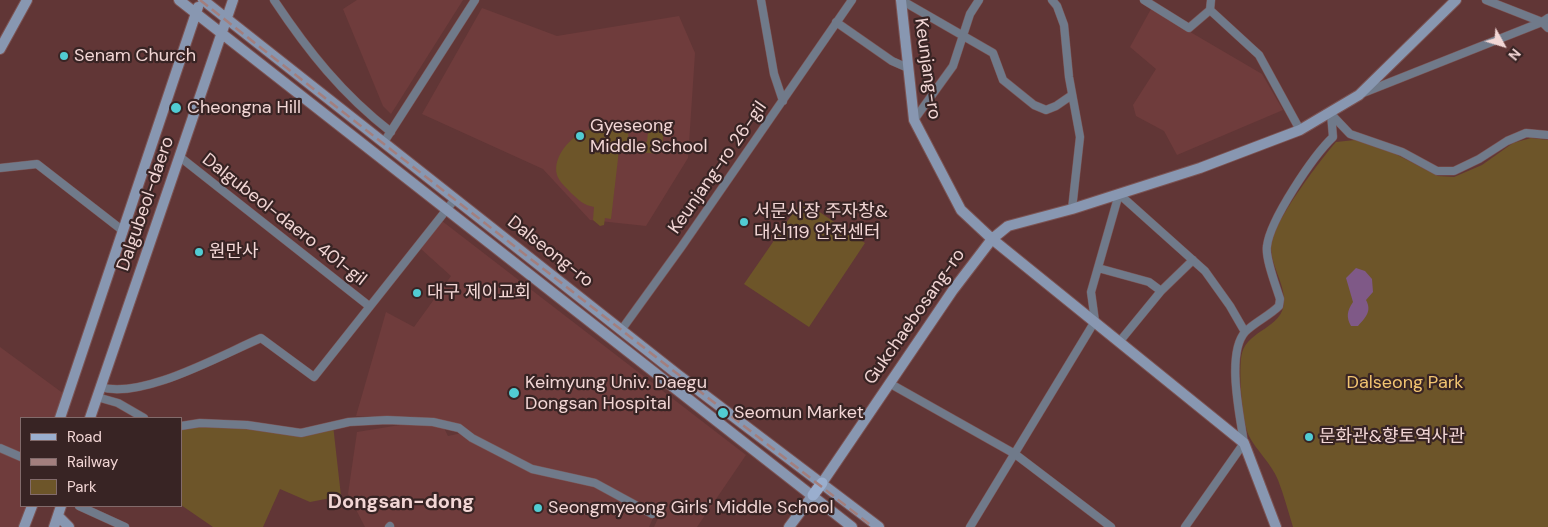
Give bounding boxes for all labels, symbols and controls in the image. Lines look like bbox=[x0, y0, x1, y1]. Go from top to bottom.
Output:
street label: Keunjang-ro bbox=[909, 17, 945, 121]
north arrow bbox=[1478, 20, 1528, 70]
place label: Senam Church bbox=[74, 45, 196, 67]
text: N bbox=[1504, 45, 1525, 64]
marker: Senam Church bbox=[58, 50, 70, 62]
place label: Cheongna Hill bbox=[187, 97, 301, 119]
street label: Keunjang-ro 26-gil bbox=[664, 98, 772, 238]
marker: Cheongna Hill bbox=[169, 101, 183, 115]
place label: Gyeseong Middle School bbox=[590, 115, 708, 158]
marker: Gyeseong Middle School bbox=[574, 130, 586, 142]
street label: Dalgubeol-daero bbox=[113, 134, 179, 274]
street label: Dalgubeol-daero 401-gil bbox=[198, 149, 370, 291]
place label: 서문시장 주자창& 대신119 안전센터 bbox=[754, 201, 888, 243]
street label: Dalseong-ro bbox=[503, 212, 597, 292]
marker: 서문시장 주자창& 대신119 안전센터 bbox=[738, 216, 750, 228]
place label: 원만사 bbox=[209, 241, 259, 263]
street label: Gukchaebosang-ro bbox=[860, 245, 970, 389]
marker: 원만사 bbox=[193, 246, 205, 258]
place label: 대구 제이교회 bbox=[427, 282, 531, 304]
marker: 대구 제이교회 bbox=[411, 287, 423, 299]
place label: Keimyung Univ. Daegu Dongsan Hospital bbox=[525, 372, 707, 414]
park label: Dalseong Park bbox=[1347, 372, 1463, 394]
marker: Keimyung Univ. Daegu Dongsan Hospital bbox=[507, 386, 521, 400]
place label: Seomun Market bbox=[734, 402, 864, 424]
marker: Seomun Market bbox=[716, 406, 730, 420]
legend bbox=[20, 417, 182, 507]
place label: 문화관&향토역사관 bbox=[1319, 426, 1465, 448]
text: Road bbox=[67, 427, 102, 447]
marker: 문화관&향토역사관 bbox=[1303, 431, 1315, 443]
text: Railway bbox=[67, 452, 118, 472]
text: Park bbox=[67, 477, 97, 497]
district label: Dongsan-dong bbox=[328, 491, 474, 515]
place label: Seongmyeong Girls' Middle School bbox=[548, 497, 834, 519]
marker: Seongmyeong Girls' Middle School bbox=[532, 502, 544, 514]

